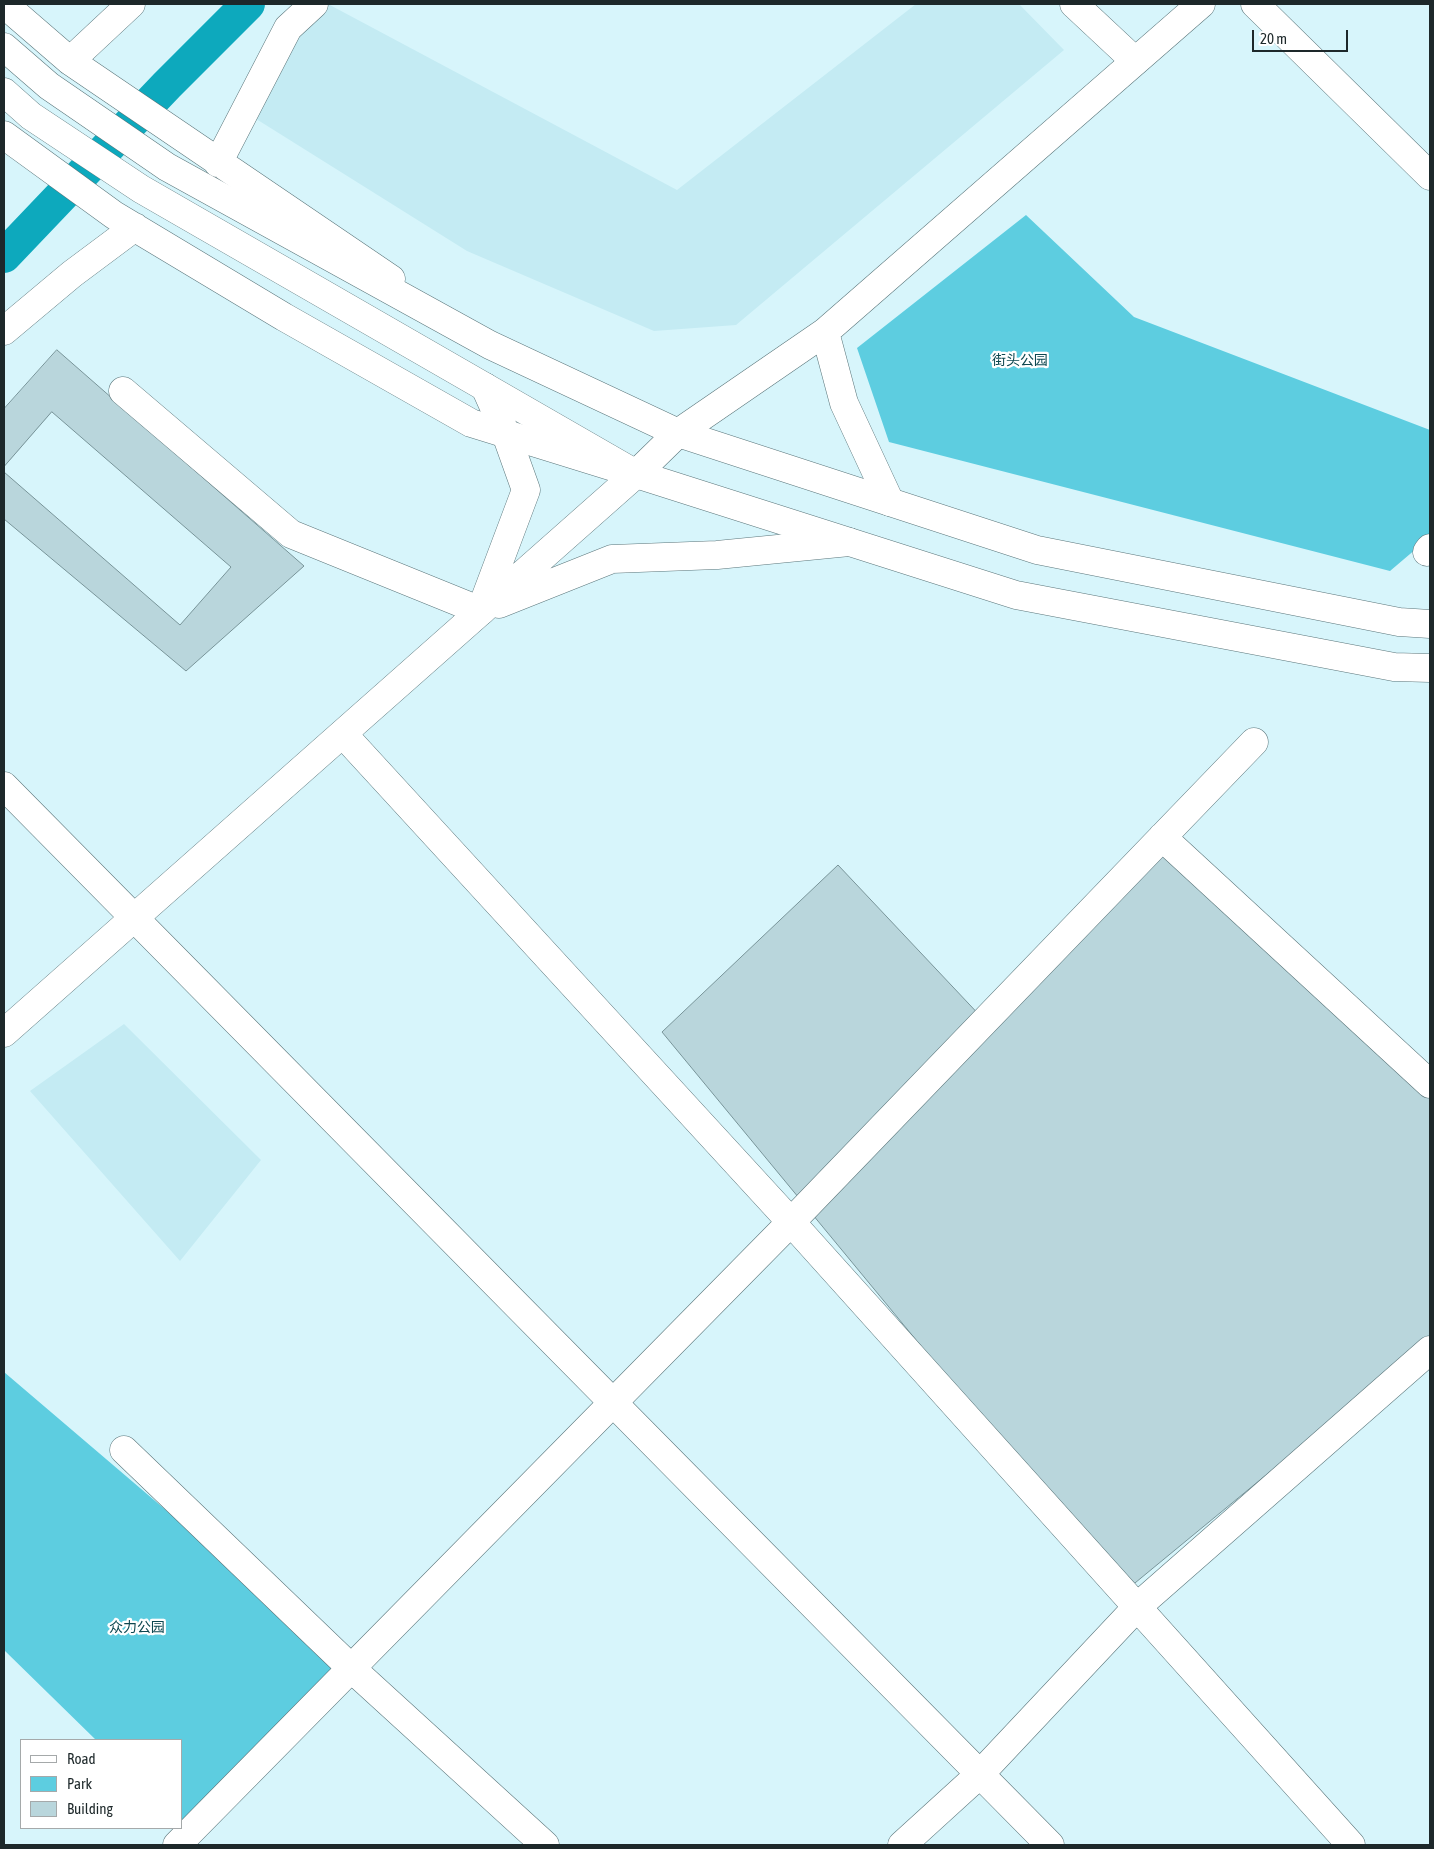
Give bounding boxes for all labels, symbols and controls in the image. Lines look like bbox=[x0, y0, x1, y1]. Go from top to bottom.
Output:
scale bar bbox=[1254, 20, 1350, 52]
text: 20 m bbox=[1260, 30, 1287, 47]
park label: 街头公园 bbox=[992, 353, 1048, 369]
park label: 众力公园 bbox=[109, 1620, 165, 1636]
legend bbox=[20, 1739, 182, 1829]
text: Road bbox=[67, 1750, 96, 1767]
text: Park bbox=[67, 1775, 92, 1792]
text: Building bbox=[67, 1800, 113, 1817]

